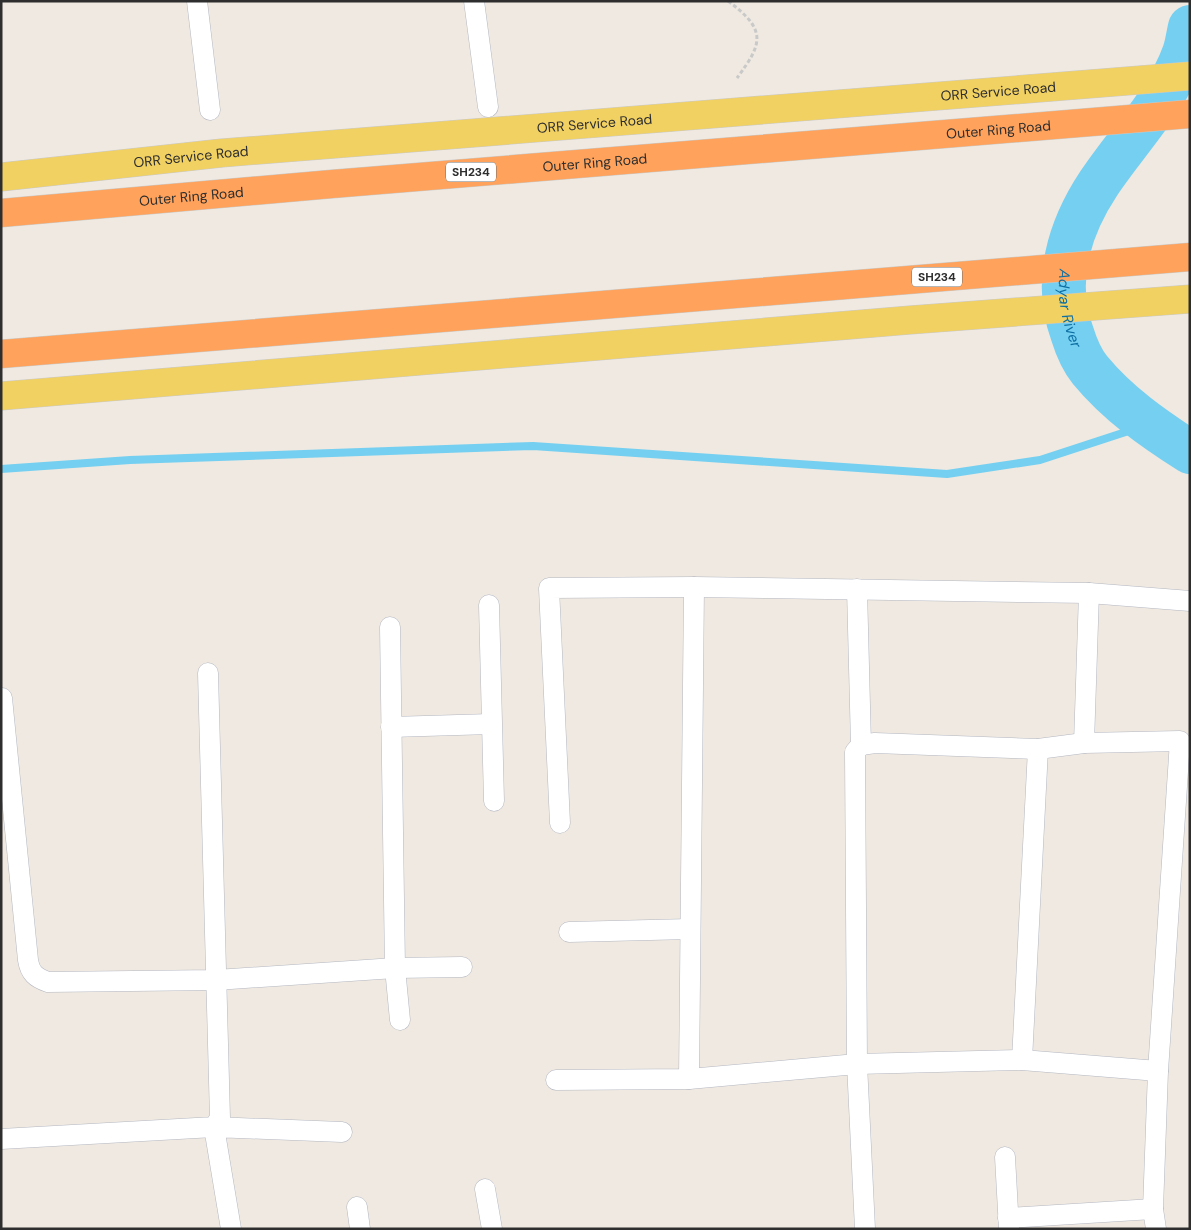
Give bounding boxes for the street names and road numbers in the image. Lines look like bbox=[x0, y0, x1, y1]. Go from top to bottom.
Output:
street label: ORR Service Road bbox=[940, 78, 1057, 105]
street label: ORR Service Road bbox=[536, 110, 653, 137]
street label: Outer Ring Road bbox=[945, 116, 1052, 143]
street label: ORR Service Road bbox=[132, 142, 249, 172]
street label: Outer Ring Road bbox=[542, 149, 648, 176]
road number: SH234 bbox=[446, 162, 496, 182]
street label: Outer Ring Road bbox=[138, 183, 244, 210]
road number: SH234 bbox=[912, 268, 962, 286]

